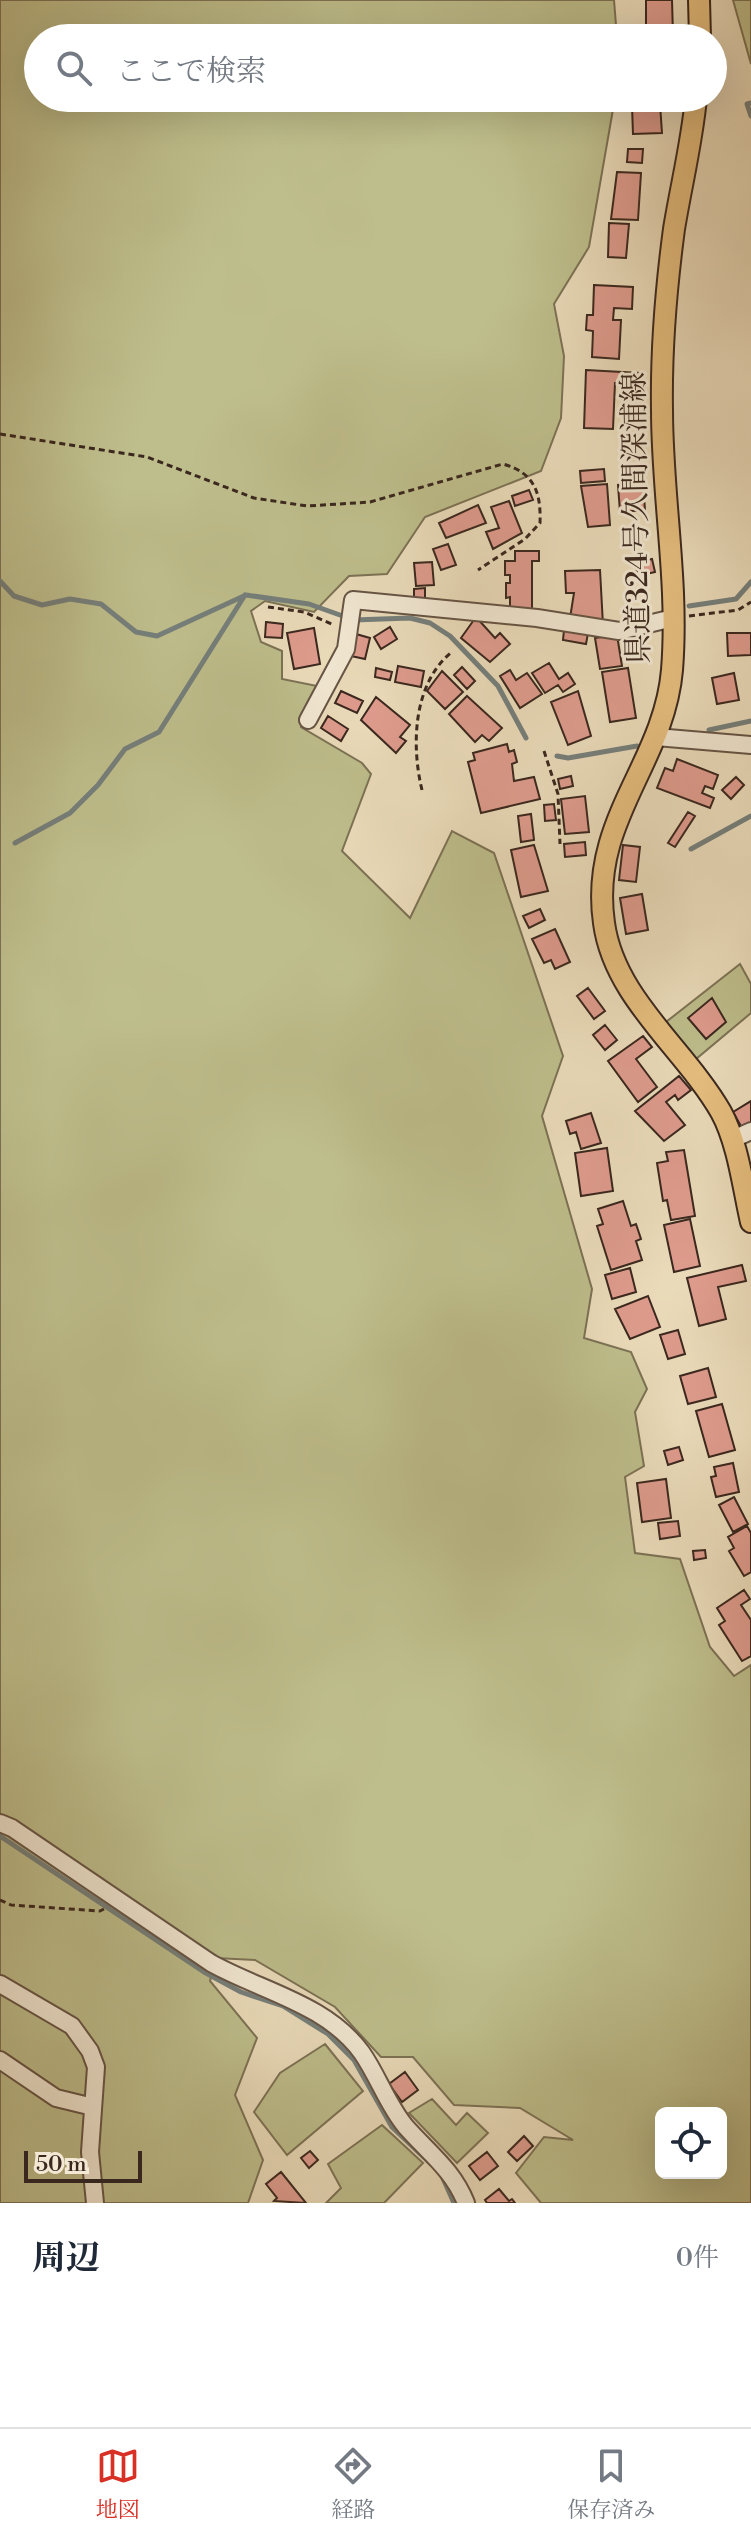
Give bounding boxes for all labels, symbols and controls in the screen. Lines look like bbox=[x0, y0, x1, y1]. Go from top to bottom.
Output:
search box bbox=[24, 24, 727, 112]
icon: search bbox=[52, 46, 96, 90]
text: ここで検索 bbox=[116, 53, 266, 91]
street label: 県道324号久間深浦線 bbox=[615, 372, 659, 664]
map controls bbox=[655, 2107, 727, 2179]
button: locate bbox=[655, 2107, 727, 2179]
scale bar bbox=[24, 2147, 142, 2183]
text: 50 m bbox=[36, 2151, 87, 2178]
text: 周辺 bbox=[32, 2238, 100, 2280]
text: 0件 bbox=[676, 2242, 719, 2274]
tab: 地図 bbox=[96, 2444, 140, 2524]
tab: 経路 bbox=[331, 2444, 375, 2524]
tab: 保存済み bbox=[567, 2444, 655, 2524]

